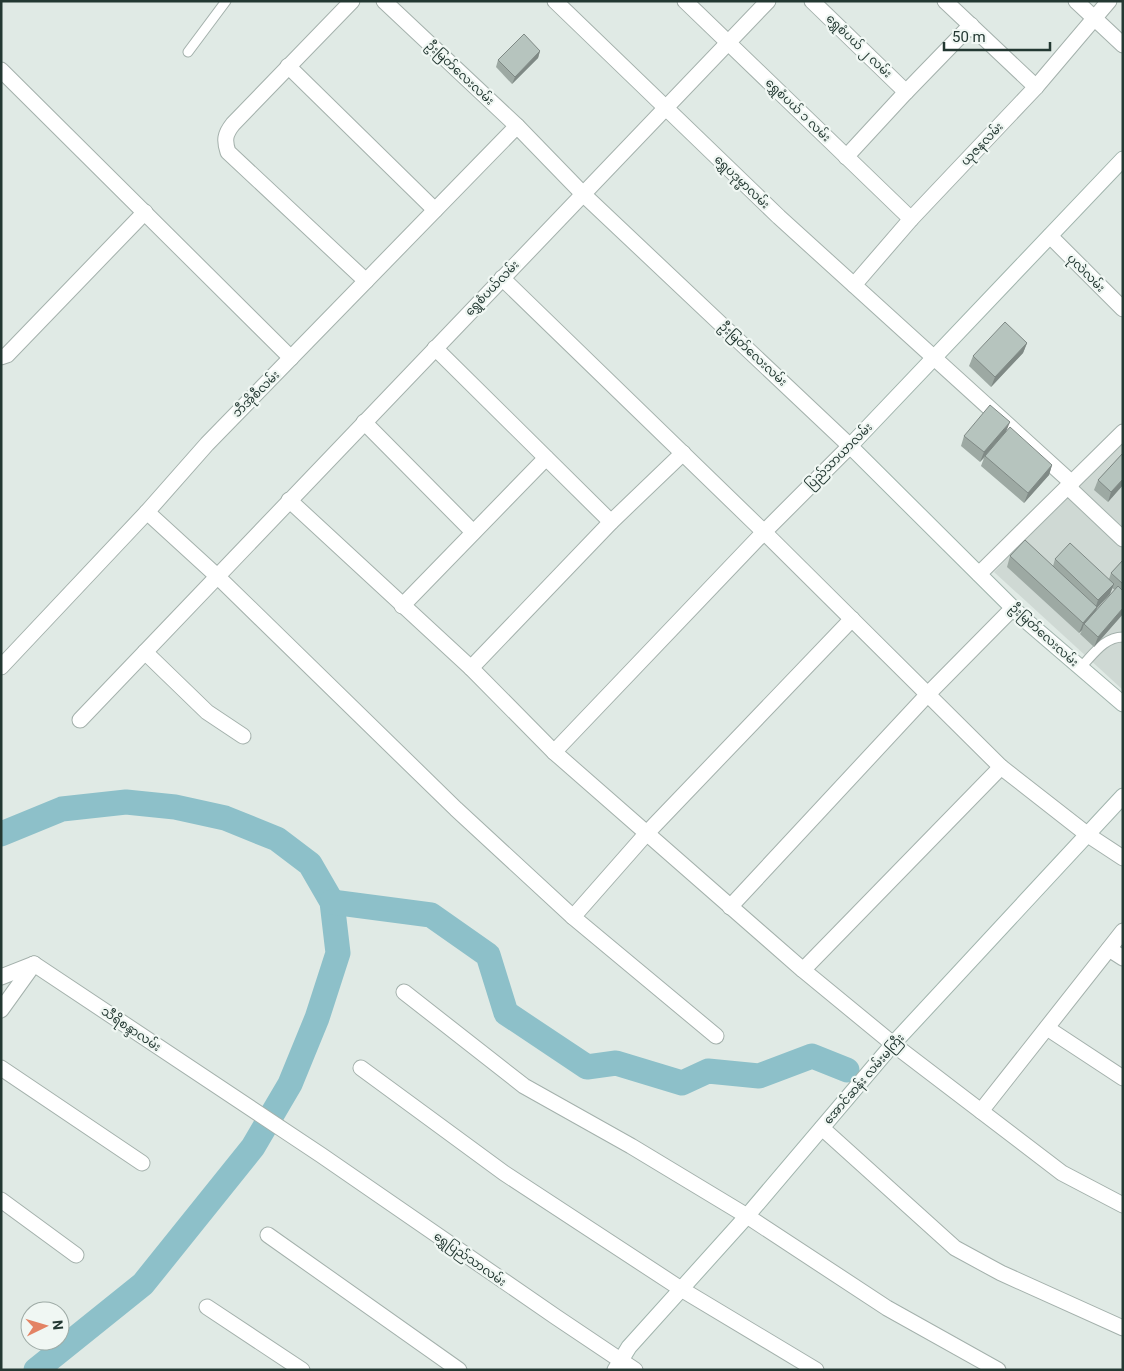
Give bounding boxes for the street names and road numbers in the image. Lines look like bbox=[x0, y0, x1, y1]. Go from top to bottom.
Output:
street label: ရွှေစံပယ် ၂ လမ်း bbox=[821, 10, 896, 83]
street label: ဦးမြတ်လေးလမ်း bbox=[421, 37, 498, 110]
street label: ရွှေစံပယ် ၁ လမ်း bbox=[761, 74, 835, 147]
street label: ယုဇနလမ်း bbox=[957, 118, 1008, 170]
street label: ရွှေပဒုမ္မာလမ်း bbox=[709, 151, 774, 214]
street label: ပုလဲလမ်း bbox=[1062, 250, 1109, 297]
street label: ရွှေစံပယ်လမ်း bbox=[461, 256, 524, 321]
street label: ဦးမြတ်လေးလမ်း bbox=[714, 318, 791, 391]
street label: ဘီအိုစီလမ်း bbox=[228, 366, 284, 422]
street label: ပြည်သာယာလမ်း bbox=[802, 419, 877, 494]
street label: ဦးမြတ်လေးလမ်း bbox=[1005, 599, 1082, 672]
street label: သီရိစန္ဒာလမ်း bbox=[97, 1002, 165, 1057]
street label: အောင်ဆန်း လမ်းမကြီး bbox=[819, 1030, 909, 1129]
street label: ရွှေပြည်သာလမ်း bbox=[430, 1227, 510, 1291]

